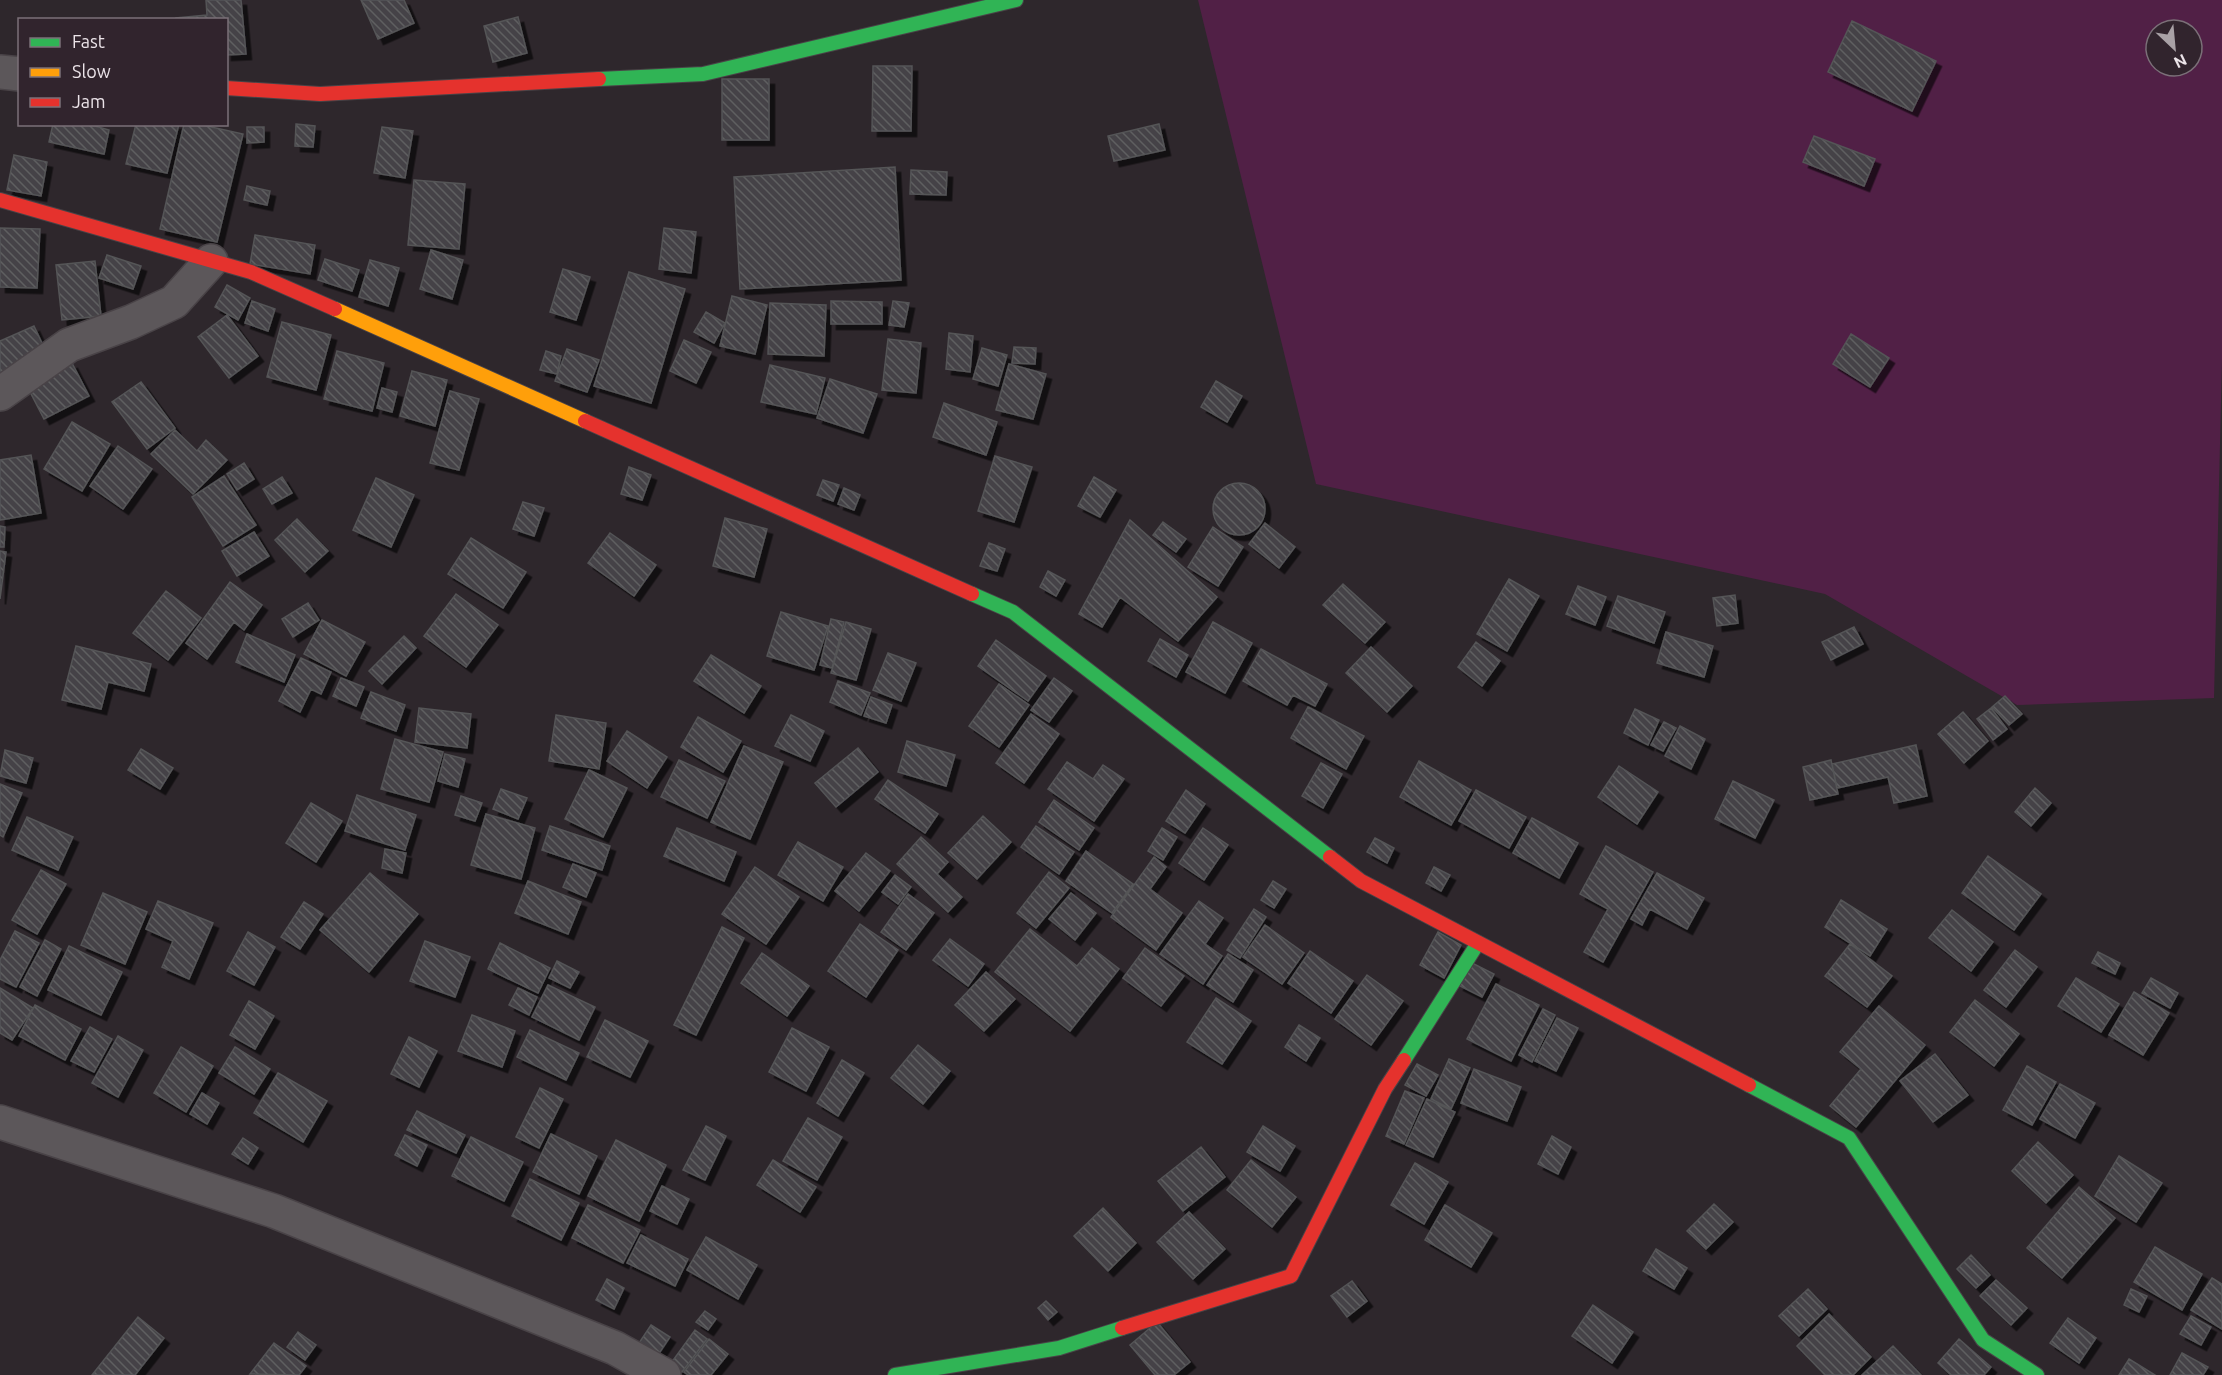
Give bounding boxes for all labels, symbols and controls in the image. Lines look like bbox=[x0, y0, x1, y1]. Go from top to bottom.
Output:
legend bbox=[18, 18, 228, 126]
north arrow bbox=[2144, 18, 2204, 78]
text: Fast bbox=[72, 31, 105, 51]
text: N bbox=[2171, 51, 2190, 72]
text: Slow bbox=[72, 61, 111, 81]
text: Jam bbox=[72, 91, 106, 111]

